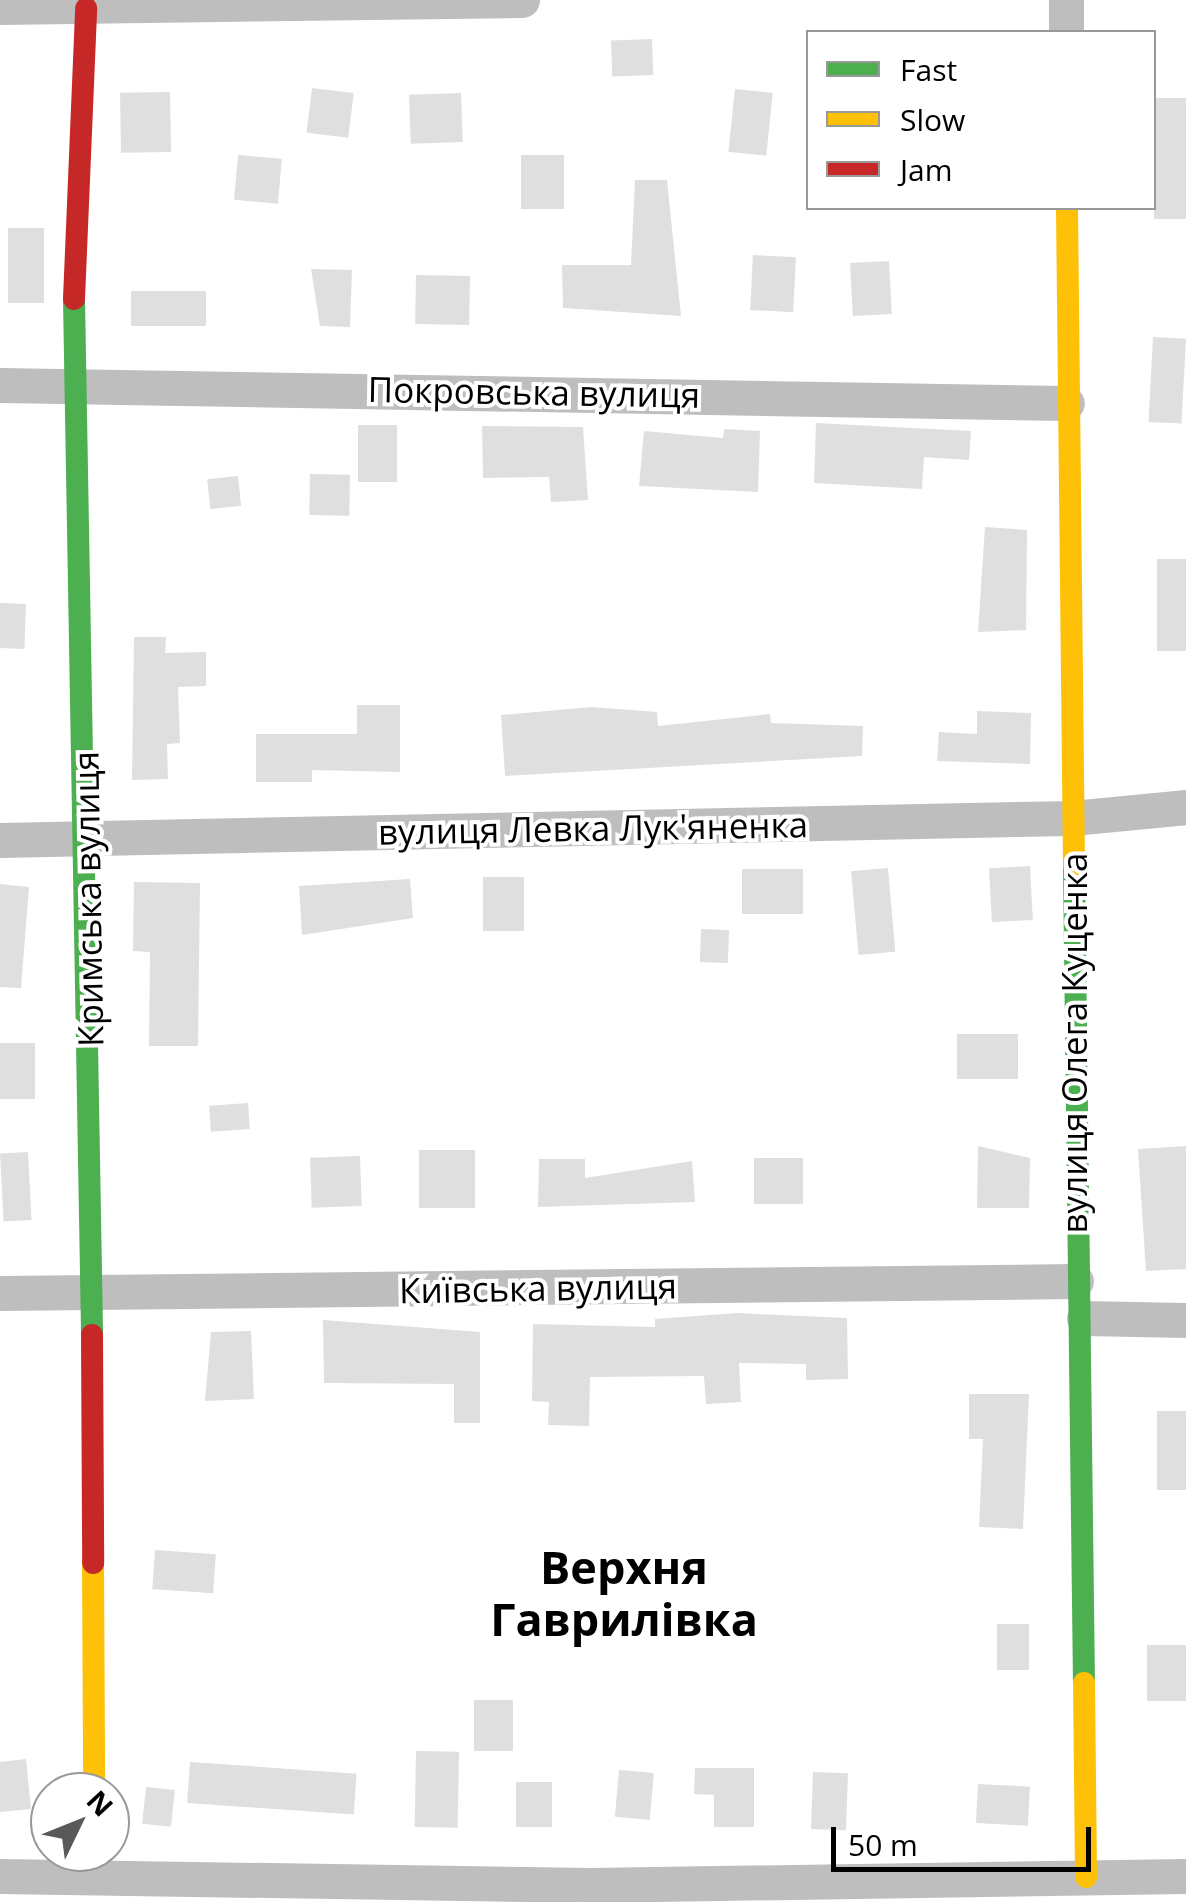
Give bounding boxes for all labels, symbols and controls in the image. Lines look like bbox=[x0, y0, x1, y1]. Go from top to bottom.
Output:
legend bbox=[806, 30, 1156, 210]
text: Fast bbox=[900, 49, 957, 90]
text: Slow bbox=[900, 99, 965, 140]
text: Jam bbox=[900, 149, 953, 190]
street label: Покровська вулиця bbox=[367, 368, 701, 416]
street label: Кримська вулиця bbox=[64, 751, 112, 1047]
street label: вулиця Левка Лук'яненка bbox=[378, 803, 808, 853]
street label: вулиця Олега Куценка bbox=[1053, 853, 1095, 1233]
street label: Київська вулиця bbox=[399, 1265, 677, 1311]
district label: Верхня Гаврилівка bbox=[490, 1540, 758, 1646]
north arrow bbox=[30, 1772, 130, 1872]
text: N bbox=[79, 1782, 122, 1824]
scale bar bbox=[836, 1807, 1096, 1869]
text: 50 m bbox=[848, 1824, 918, 1865]

